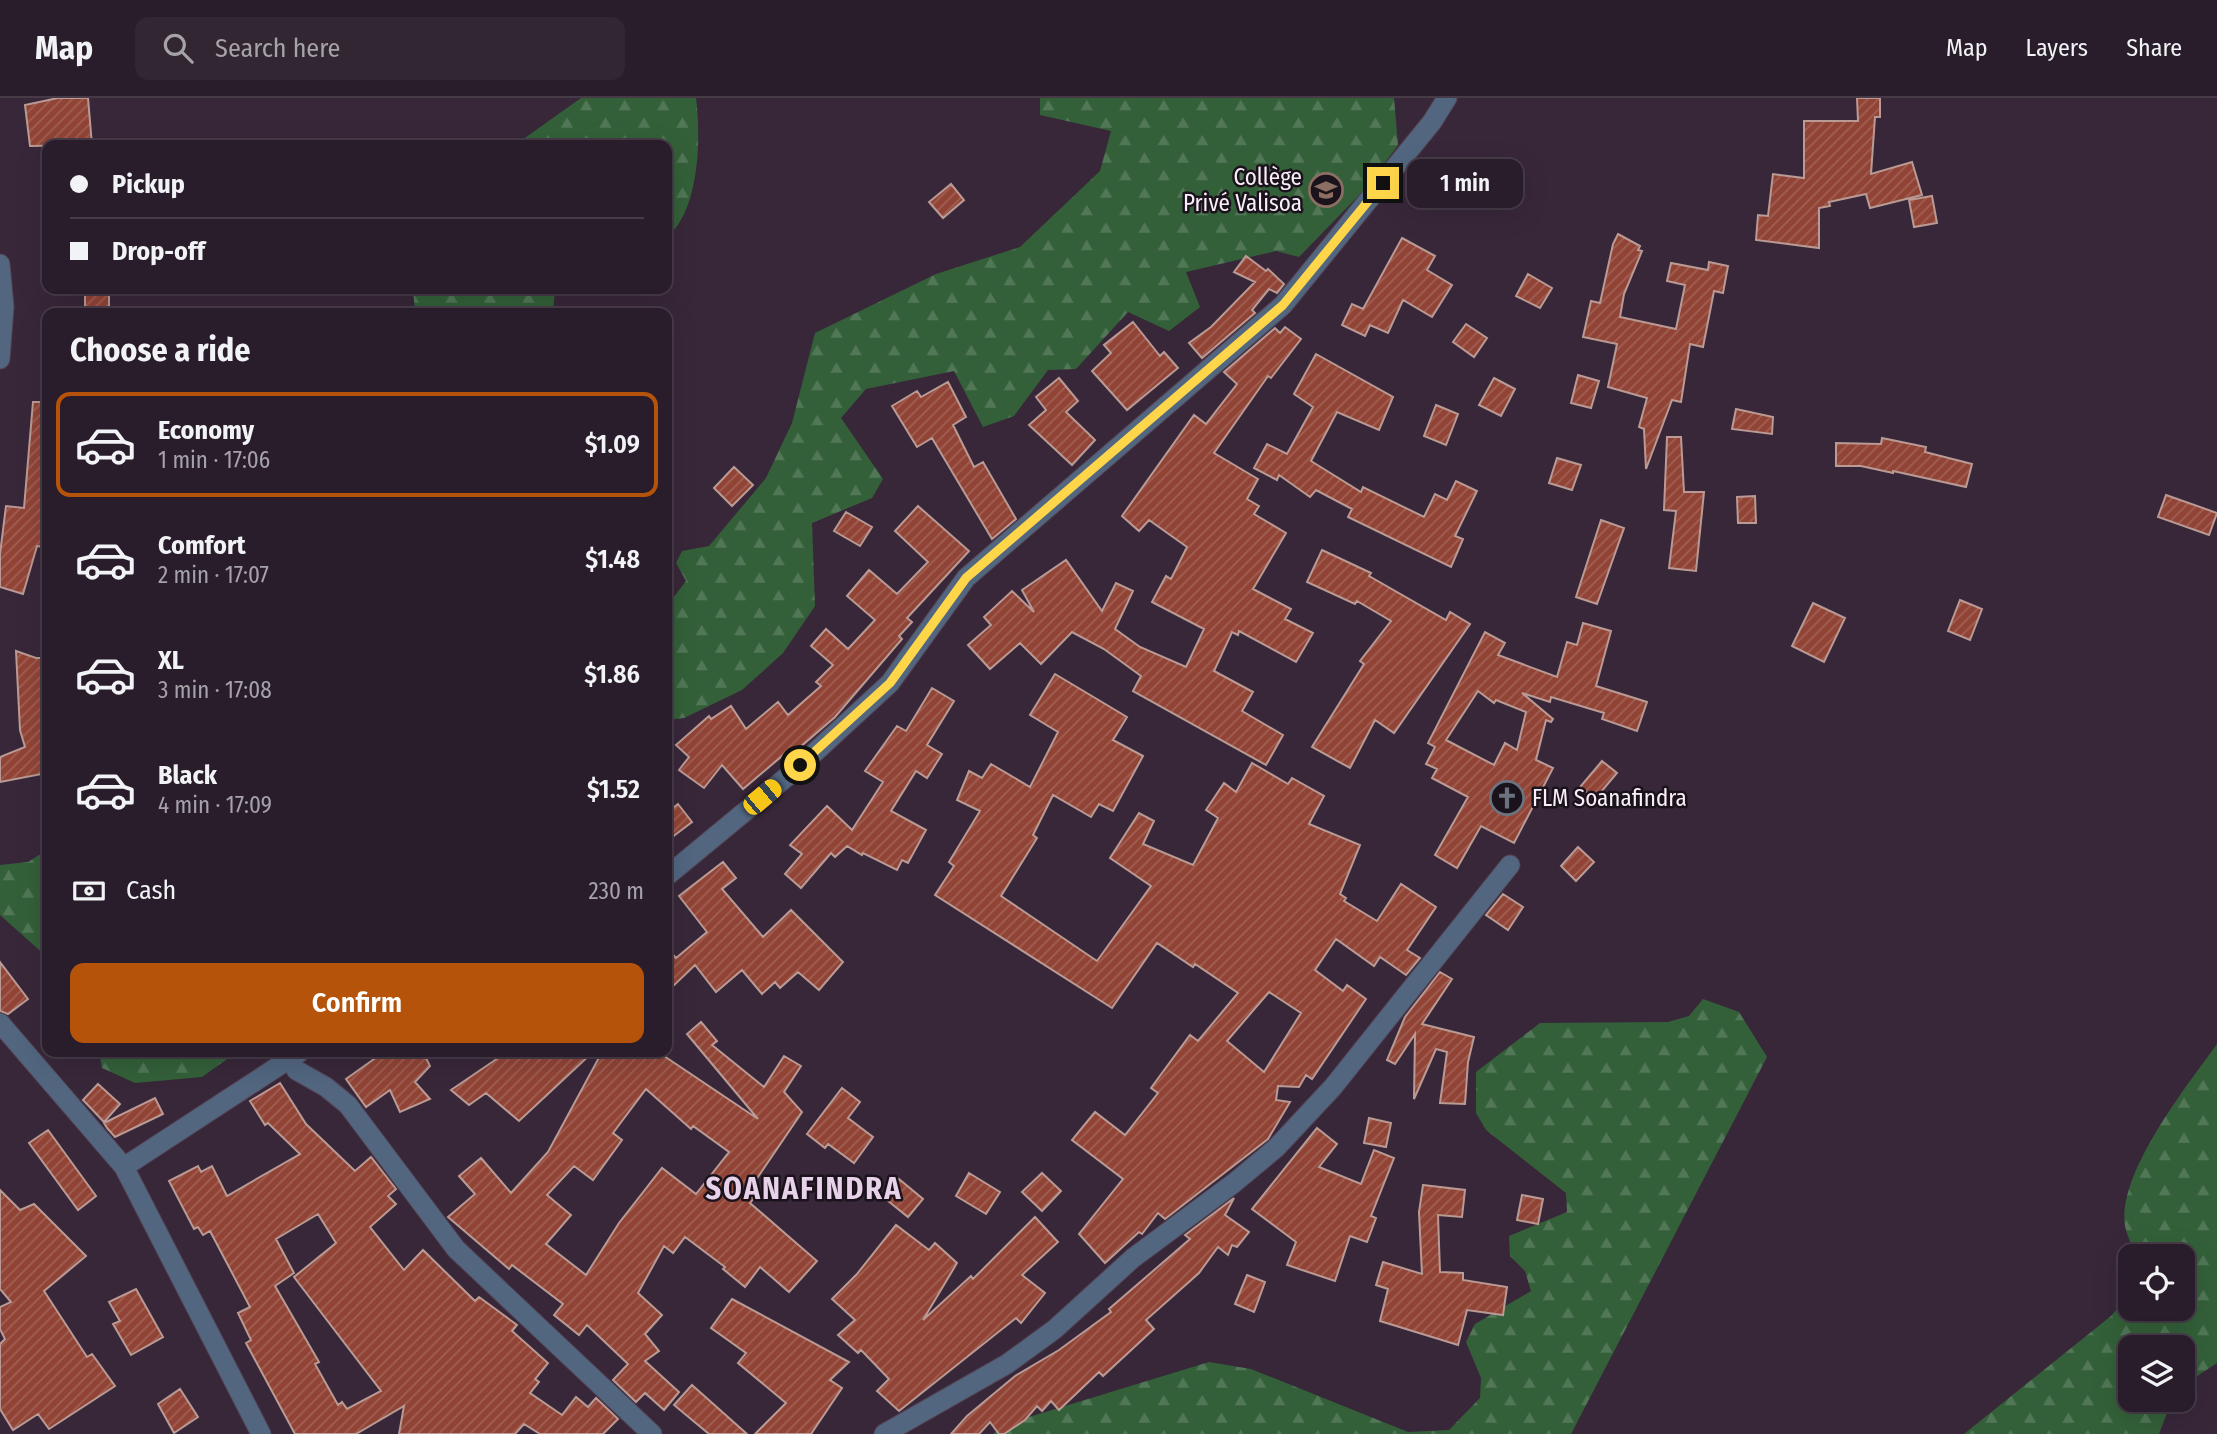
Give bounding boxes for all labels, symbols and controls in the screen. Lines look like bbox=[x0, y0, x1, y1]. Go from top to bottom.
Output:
search box bbox=[135, 17, 625, 80]
text: Map bbox=[35, 28, 93, 68]
icon: search bbox=[159, 29, 197, 67]
text: Search here bbox=[215, 33, 340, 64]
text: Map bbox=[1946, 34, 1988, 62]
text: Layers bbox=[2026, 34, 2088, 62]
text: Share bbox=[2126, 34, 2182, 62]
callout: 1 min bbox=[1408, 158, 1523, 208]
place label: Collège Privé Valisoa bbox=[1183, 163, 1302, 217]
route end bbox=[1367, 167, 1399, 199]
text: Pickup bbox=[112, 169, 185, 200]
text: 1 min bbox=[1440, 169, 1490, 197]
school or university icon: Collège Privé Valisoa bbox=[1307, 171, 1345, 209]
text: Drop-off bbox=[112, 236, 205, 267]
text: Choose a ride bbox=[70, 331, 251, 369]
icon: car bbox=[74, 413, 137, 476]
text: Economy bbox=[158, 415, 254, 446]
text: $1.09 bbox=[585, 429, 640, 460]
text: 1 min · 17:06 bbox=[158, 446, 270, 474]
icon: car bbox=[74, 528, 137, 591]
text: Comfort bbox=[158, 530, 246, 561]
text: $1.48 bbox=[585, 544, 640, 575]
text: 2 min · 17:07 bbox=[158, 561, 269, 589]
icon: car bbox=[74, 643, 137, 706]
text: XL bbox=[158, 645, 184, 676]
text: $1.86 bbox=[584, 659, 640, 690]
text: 3 min · 17:08 bbox=[158, 676, 272, 704]
route start bbox=[784, 749, 816, 781]
icon: car bbox=[74, 758, 137, 821]
text: Black bbox=[158, 760, 217, 791]
text: $1.52 bbox=[587, 774, 640, 805]
car bbox=[740, 775, 785, 819]
church icon: FLM Soanafindra bbox=[1488, 779, 1526, 817]
place label: FLM Soanafindra bbox=[1532, 784, 1687, 812]
text: 4 min · 17:09 bbox=[158, 791, 272, 819]
icon: cash bbox=[70, 872, 108, 910]
text: Cash bbox=[126, 875, 176, 906]
text: 230 m bbox=[588, 877, 644, 905]
button: Confirm bbox=[70, 963, 644, 1043]
district label: SOANAFINDRA bbox=[706, 1171, 903, 1207]
map controls bbox=[2118, 1244, 2195, 1412]
button: locate bbox=[2118, 1244, 2195, 1321]
button: layers bbox=[2118, 1335, 2195, 1412]

